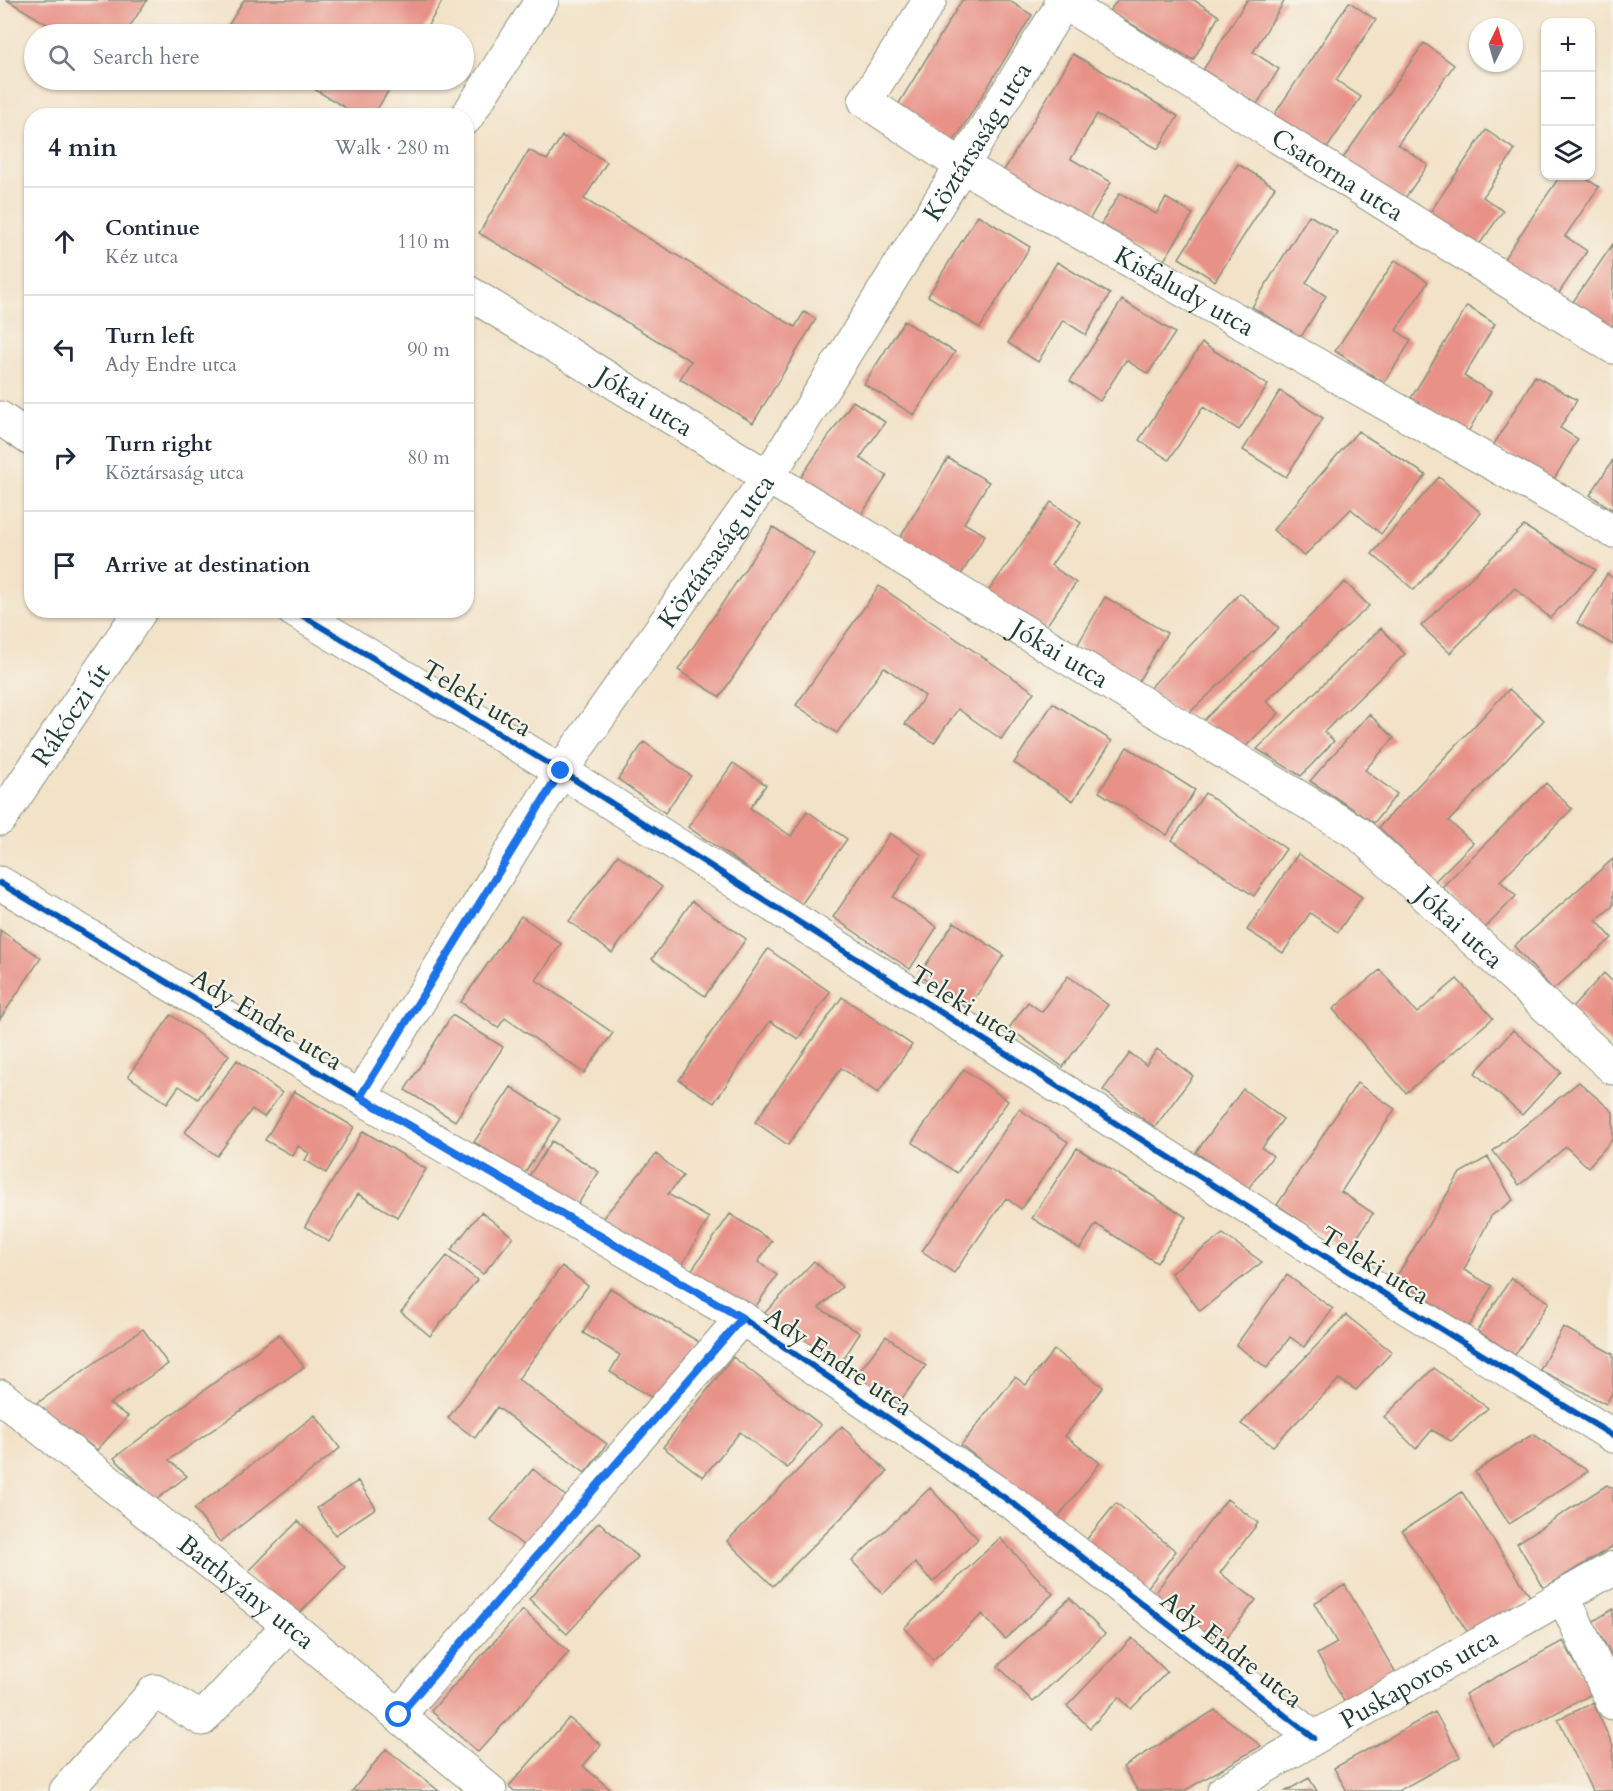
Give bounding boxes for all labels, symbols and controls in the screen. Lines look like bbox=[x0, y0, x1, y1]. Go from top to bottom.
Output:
north arrow bbox=[1469, 18, 1523, 72]
map controls bbox=[1541, 18, 1595, 180]
button: + bbox=[1541, 18, 1595, 72]
search box bbox=[24, 24, 474, 90]
icon: search bbox=[45, 41, 78, 74]
text: Search here bbox=[93, 42, 200, 72]
street label: Köztársaság utca bbox=[915, 55, 1040, 228]
button: − bbox=[1541, 72, 1595, 126]
street label: Csatorna utca bbox=[1265, 120, 1410, 230]
button: layers bbox=[1541, 126, 1595, 180]
text: 4 min bbox=[48, 130, 117, 165]
text: Walk · 280 m bbox=[335, 134, 450, 161]
text: Continue bbox=[105, 213, 200, 243]
icon: ahead bbox=[48, 225, 81, 258]
text: 110 m bbox=[397, 228, 450, 255]
street label: Kisfaludy utca bbox=[1108, 238, 1261, 345]
text: Kéz utca bbox=[105, 243, 178, 270]
text: Turn left bbox=[105, 321, 194, 351]
icon: left bbox=[48, 333, 81, 366]
text: 90 m bbox=[407, 336, 450, 363]
text: Ady Endre utca bbox=[105, 351, 237, 378]
street label: Jókai utca bbox=[586, 356, 700, 445]
text: Turn right bbox=[105, 429, 212, 459]
icon: right bbox=[48, 441, 81, 474]
text: 80 m bbox=[407, 444, 450, 471]
text: Köztársaság utca bbox=[105, 459, 244, 486]
street label: Köztársaság utca bbox=[650, 467, 783, 635]
icon: arrive bbox=[48, 549, 81, 582]
text: Arrive at destination bbox=[105, 550, 310, 580]
street label: Jókai utca bbox=[1001, 609, 1115, 697]
street label: Teleki utca bbox=[415, 652, 539, 745]
street label: Rákóczi út bbox=[24, 656, 118, 773]
route end bbox=[547, 757, 573, 783]
street label: Jókai utca bbox=[1405, 875, 1511, 976]
street label: Teleki utca bbox=[903, 957, 1026, 1052]
street label: Ady Endre utca bbox=[184, 960, 349, 1079]
street label: Teleki utca bbox=[1313, 1218, 1436, 1313]
street label: Ady Endre utca bbox=[758, 1299, 920, 1424]
street label: Batthyány utca bbox=[171, 1527, 322, 1657]
street label: Ady Endre utca bbox=[1153, 1583, 1310, 1716]
street label: Puskaporos utca bbox=[1334, 1620, 1504, 1738]
route start bbox=[385, 1701, 411, 1727]

